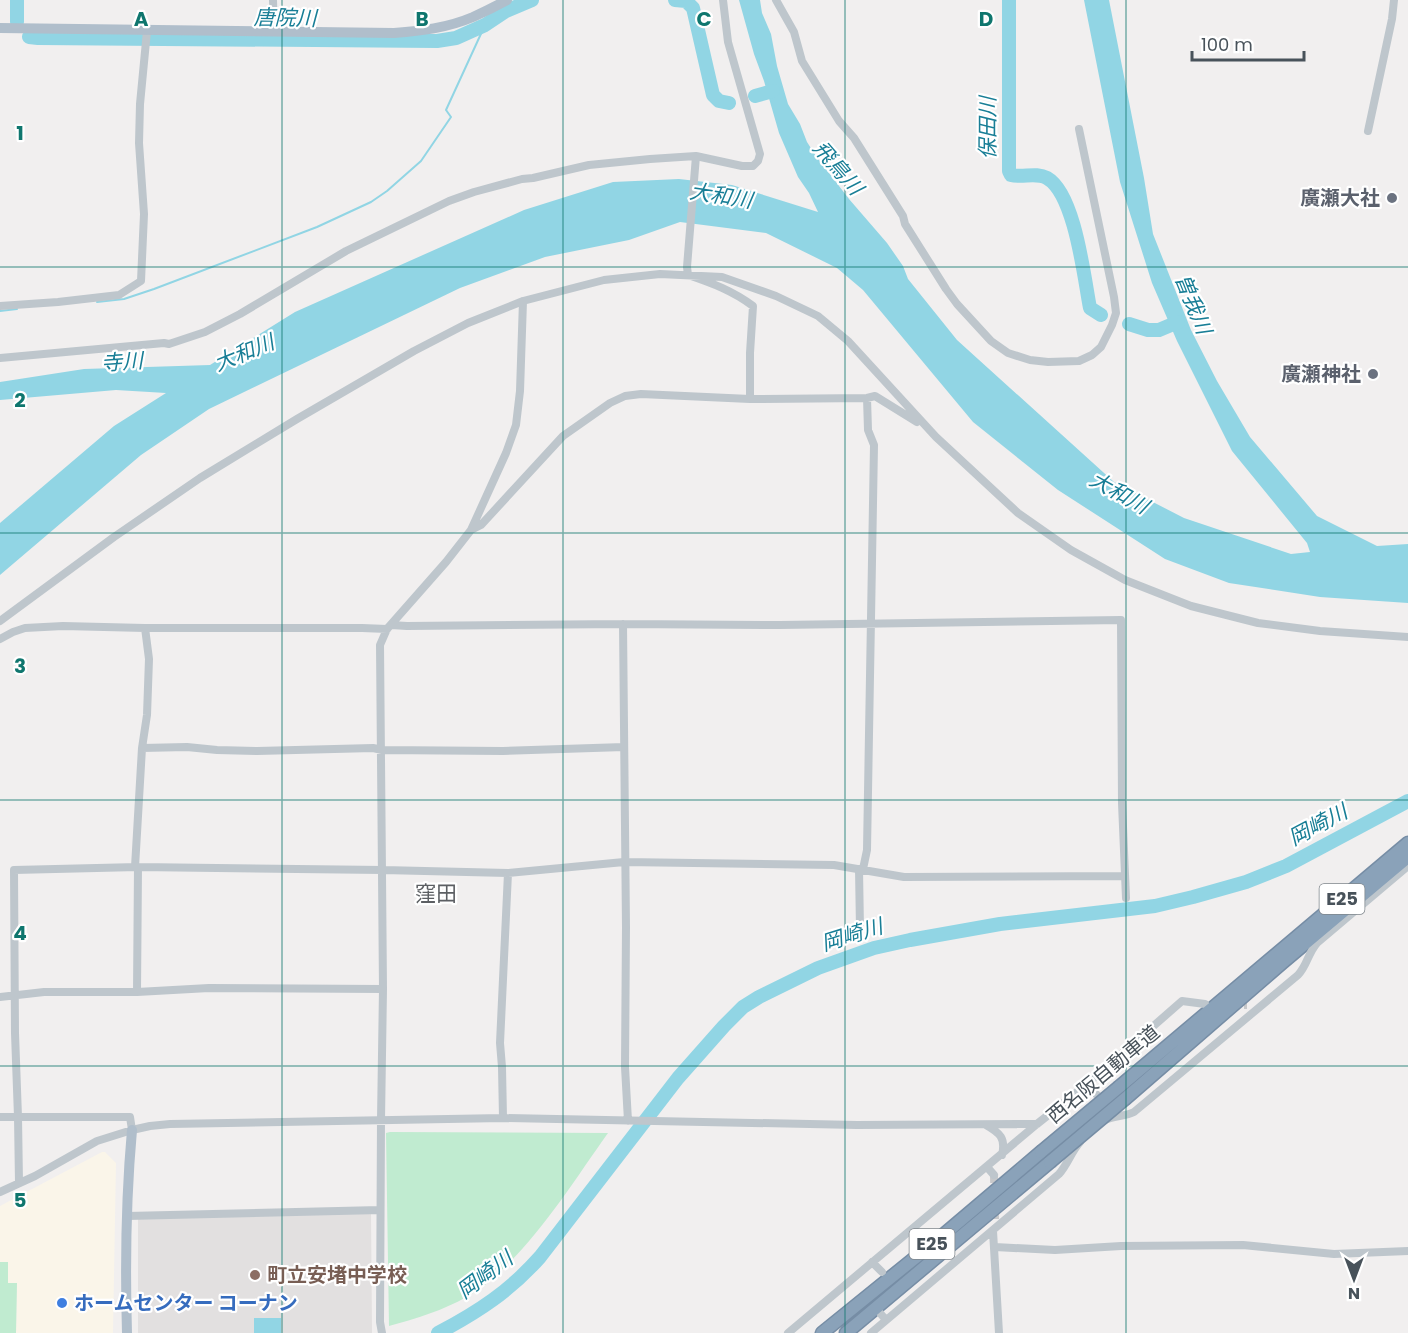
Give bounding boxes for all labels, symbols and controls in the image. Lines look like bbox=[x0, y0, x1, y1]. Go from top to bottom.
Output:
water label: 唐院川 bbox=[253, 2, 319, 33]
text: A bbox=[134, 5, 149, 33]
text: B bbox=[415, 5, 429, 33]
text: C bbox=[696, 5, 712, 33]
text: D bbox=[979, 5, 993, 33]
scale bar bbox=[1192, 24, 1304, 62]
text: 100 m bbox=[1201, 32, 1253, 57]
water label: 保田川 bbox=[973, 95, 1002, 160]
text: 1 bbox=[16, 119, 24, 147]
water label: 飛鳥川 bbox=[807, 134, 871, 202]
water label: 大和川 bbox=[688, 176, 756, 215]
place label: 廣瀬大社 bbox=[1300, 184, 1380, 212]
marker: 廣瀬大社 bbox=[1385, 191, 1399, 205]
water label: 曽我川 bbox=[1168, 269, 1219, 340]
water label: 大和川 bbox=[209, 327, 280, 378]
water label: 寺川 bbox=[100, 345, 146, 377]
place label: 廣瀬神社 bbox=[1281, 360, 1361, 388]
marker: 廣瀬神社 bbox=[1366, 367, 1380, 381]
text: 2 bbox=[14, 386, 26, 414]
water label: 大和川 bbox=[1085, 465, 1156, 521]
text: 3 bbox=[14, 652, 26, 680]
water label: 岡崎川 bbox=[1283, 796, 1354, 852]
district label: 窪田 bbox=[415, 879, 457, 908]
road number: E25 bbox=[1320, 884, 1364, 914]
water label: 岡崎川 bbox=[817, 911, 888, 958]
text: 4 bbox=[13, 919, 27, 947]
street label: 西名阪自動車道 bbox=[1040, 1018, 1166, 1130]
text: 5 bbox=[14, 1186, 27, 1214]
road number: E25 bbox=[910, 1229, 954, 1259]
water label: 岡崎川 bbox=[451, 1243, 520, 1305]
north arrow bbox=[1324, 1249, 1384, 1309]
place label: 町立安堵中学校 bbox=[267, 1261, 407, 1289]
marker: 町立安堵中学校 bbox=[248, 1268, 262, 1282]
text: N bbox=[1348, 1282, 1360, 1305]
place label: ホームセンター コーナン bbox=[74, 1289, 298, 1317]
marker: ホームセンター コーナン bbox=[55, 1296, 69, 1310]

